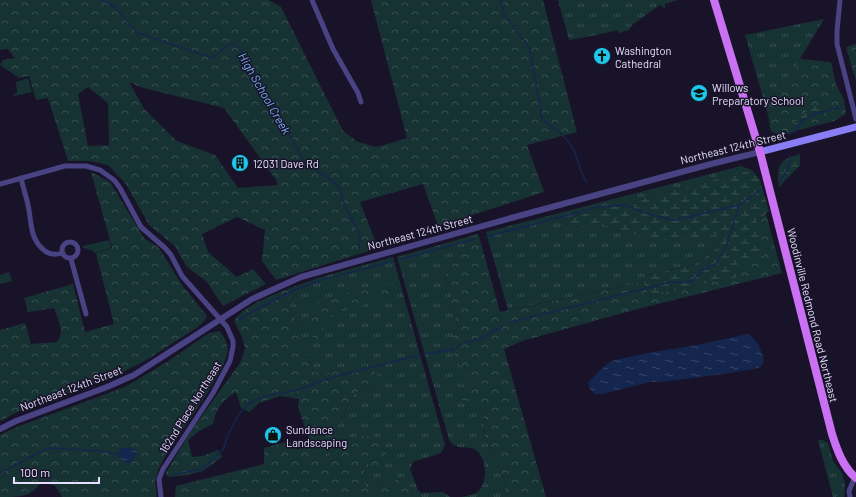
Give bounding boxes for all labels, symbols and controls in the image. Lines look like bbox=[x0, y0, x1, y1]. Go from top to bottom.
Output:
place label: Washington Cathedral bbox=[615, 44, 671, 70]
church icon: Washington Cathedral bbox=[592, 46, 612, 66]
water label: High School Creek bbox=[236, 50, 294, 136]
place label: Willows Preparatory School bbox=[712, 81, 804, 107]
school or university icon: Willows Preparatory School bbox=[689, 83, 709, 103]
street label: Northeast 124th Street bbox=[679, 128, 787, 166]
building icon: 12031 Dave Rd bbox=[230, 153, 250, 173]
place label: 12031 Dave Rd bbox=[253, 157, 319, 170]
street label: Northeast 124th Street bbox=[366, 212, 474, 252]
street label: Woodinville Redmond Road Northeast bbox=[785, 226, 841, 404]
street label: 162nd Place Northeast bbox=[156, 359, 224, 455]
street label: Northeast 124th Street bbox=[18, 363, 124, 413]
place label: Sundance Landscaping bbox=[286, 423, 347, 449]
shop icon: Sundance Landscaping bbox=[263, 425, 283, 445]
scale bar bbox=[14, 459, 99, 485]
text: 100 m bbox=[20, 465, 50, 479]

